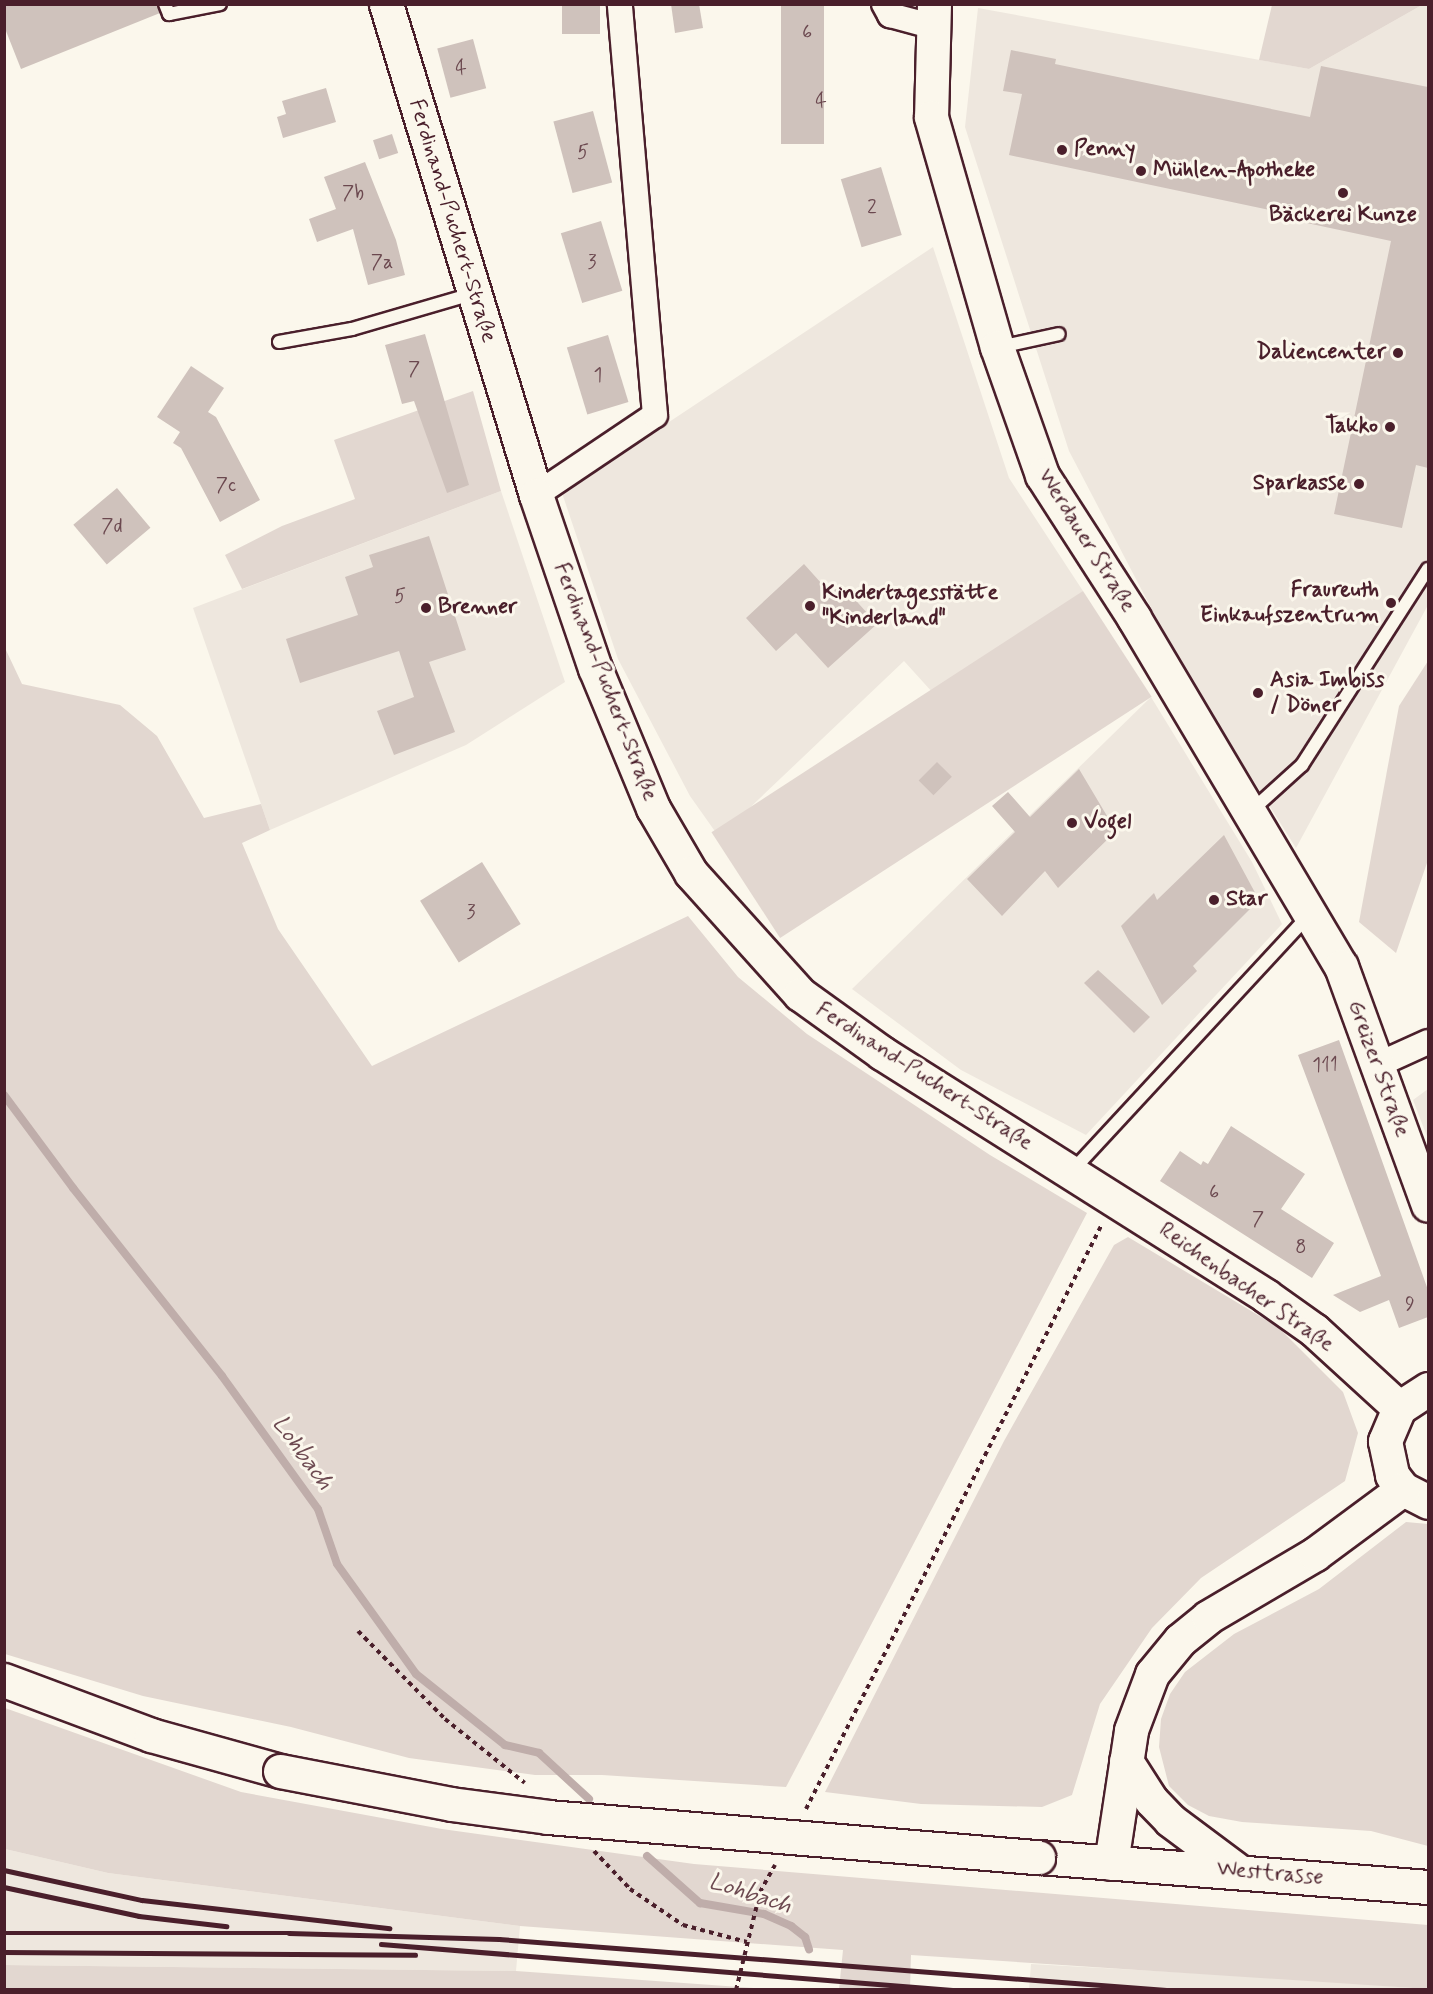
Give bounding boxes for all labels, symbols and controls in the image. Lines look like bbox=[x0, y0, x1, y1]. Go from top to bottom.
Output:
house number: 6 bbox=[802, 20, 812, 44]
house number: 4 bbox=[455, 56, 467, 80]
house number: 4 bbox=[815, 89, 827, 113]
street label: Ferdinand-Puchert-Straße bbox=[402, 96, 502, 346]
place label: Penny bbox=[1074, 137, 1135, 163]
house number: 5 bbox=[577, 140, 589, 164]
marker: Penny bbox=[1055, 143, 1069, 157]
place label: Mühlen-Apotheke bbox=[1153, 158, 1315, 184]
marker: Mühlen-Apotheke bbox=[1134, 164, 1148, 178]
house number: 7b bbox=[342, 181, 364, 205]
marker: Bäckerei Kunze bbox=[1336, 186, 1350, 200]
house number: 2 bbox=[867, 195, 877, 219]
place label: Bäckerei Kunze bbox=[1269, 203, 1417, 229]
house number: 7a bbox=[371, 250, 393, 274]
house number: 3 bbox=[587, 250, 597, 274]
place label: Daliencenter bbox=[1256, 340, 1386, 366]
marker: Daliencenter bbox=[1391, 346, 1405, 360]
house number: 7 bbox=[408, 357, 420, 381]
house number: 1 bbox=[594, 363, 602, 387]
place label: Takko bbox=[1325, 414, 1378, 440]
marker: Takko bbox=[1383, 420, 1397, 434]
street label: Werdauer Straße bbox=[1031, 465, 1141, 617]
place label: Sparkasse bbox=[1253, 471, 1347, 497]
house number: 7c bbox=[216, 473, 236, 497]
marker: Sparkasse bbox=[1352, 477, 1366, 491]
house number: 7d bbox=[101, 514, 123, 538]
street label: Ferdinand-Puchert-Straße bbox=[547, 559, 663, 805]
place label: Fraureuth Einkaufszentrum bbox=[1200, 577, 1379, 628]
place label: Kindertagesstätte "Kinderland" bbox=[822, 580, 998, 632]
house number: 5 bbox=[394, 584, 406, 608]
place label: Brenner bbox=[438, 595, 517, 621]
marker: Fraureuth Einkaufszentrum bbox=[1384, 596, 1398, 610]
marker: Kindertagesstätte "Kinderland" bbox=[803, 599, 817, 613]
marker: Brenner bbox=[419, 601, 433, 615]
place label: Asia Imbiss / Döner bbox=[1270, 667, 1385, 718]
marker: Asia Imbiss / Döner bbox=[1251, 686, 1265, 700]
place label: Vogel bbox=[1084, 810, 1131, 836]
marker: Vogel bbox=[1065, 816, 1079, 830]
place label: Star bbox=[1226, 887, 1268, 913]
marker: Star bbox=[1207, 893, 1221, 907]
house number: 3 bbox=[466, 900, 476, 924]
street label: Ferdinand-Puchert-Straße bbox=[811, 997, 1037, 1157]
street label: Greizer Straße bbox=[1342, 999, 1414, 1139]
house number: 111 bbox=[1312, 1053, 1338, 1077]
house number: 6 bbox=[1209, 1180, 1219, 1204]
house number: 7 bbox=[1252, 1207, 1264, 1231]
street label: Reichenbacher Straße bbox=[1153, 1218, 1339, 1358]
house number: 8 bbox=[1295, 1235, 1307, 1259]
house number: 9 bbox=[1405, 1292, 1415, 1316]
water label: Lohbach bbox=[265, 1410, 339, 1496]
street label: Westtrasse bbox=[1216, 1856, 1324, 1892]
water label: Lohbach bbox=[705, 1867, 795, 1921]

